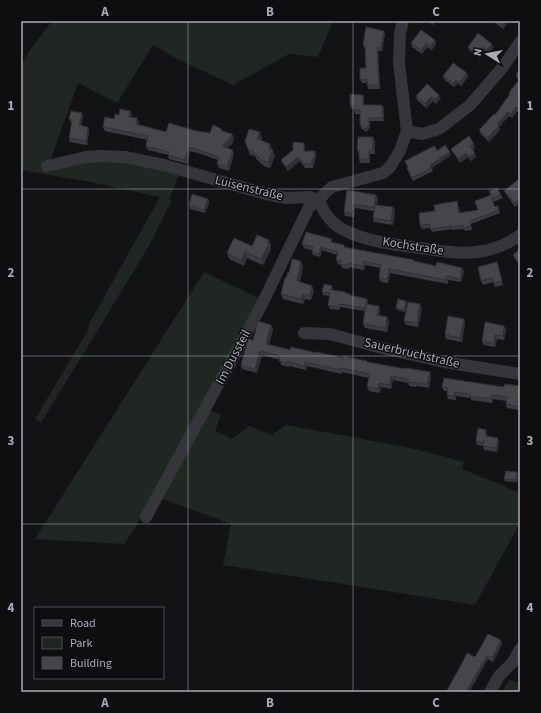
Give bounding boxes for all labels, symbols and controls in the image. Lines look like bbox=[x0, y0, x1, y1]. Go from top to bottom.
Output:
text: A bbox=[100, 3, 109, 21]
text: B bbox=[266, 3, 274, 21]
text: C bbox=[432, 3, 440, 21]
north arrow bbox=[467, 34, 507, 74]
text: N bbox=[470, 47, 486, 57]
text: 1 bbox=[8, 97, 15, 115]
text: 1 bbox=[527, 97, 534, 115]
street label: Luisenstraße bbox=[213, 171, 285, 205]
street label: Kochstraße bbox=[381, 232, 445, 260]
text: 2 bbox=[8, 264, 15, 282]
text: 2 bbox=[527, 264, 534, 282]
street label: Im Dussteil bbox=[211, 326, 255, 388]
street label: Sauerbruchstraße bbox=[362, 333, 462, 373]
text: 3 bbox=[8, 432, 15, 450]
text: 3 bbox=[527, 432, 534, 450]
text: 4 bbox=[8, 599, 15, 617]
text: 4 bbox=[527, 599, 534, 617]
legend bbox=[34, 607, 164, 679]
text: Road bbox=[70, 615, 96, 632]
text: Park bbox=[70, 635, 92, 652]
text: Building bbox=[70, 655, 112, 672]
text: A bbox=[100, 694, 109, 712]
text: B bbox=[266, 694, 274, 712]
text: C bbox=[432, 694, 440, 712]

